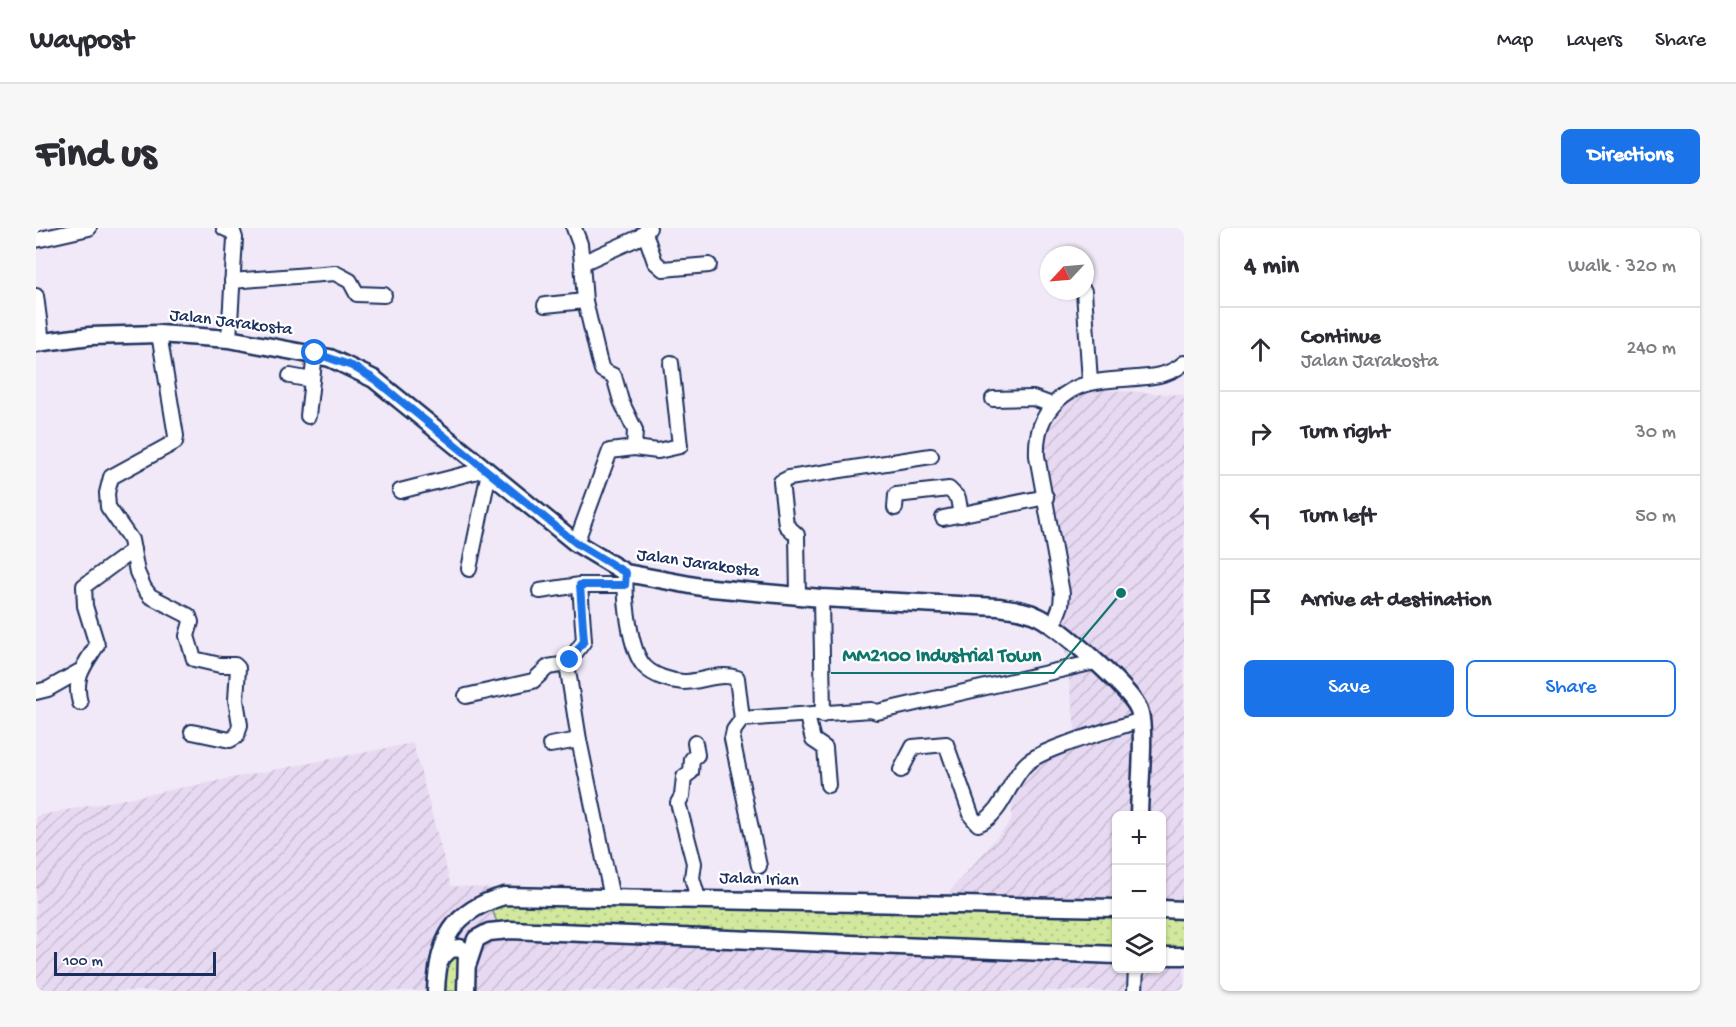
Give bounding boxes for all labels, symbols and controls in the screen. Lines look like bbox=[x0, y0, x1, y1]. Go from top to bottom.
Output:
text: Waypost bbox=[30, 25, 133, 58]
text: Map bbox=[1497, 29, 1533, 54]
text: Layers bbox=[1566, 29, 1622, 54]
text: Share bbox=[1655, 29, 1706, 54]
button: Directions bbox=[1561, 129, 1700, 184]
text: Find us bbox=[36, 132, 156, 181]
north arrow bbox=[1040, 246, 1094, 300]
text: 4 min bbox=[1244, 252, 1299, 283]
text: Walk · 320 m bbox=[1568, 256, 1676, 279]
street label: Jalan Jarakosta bbox=[168, 305, 295, 341]
text: Continue bbox=[1301, 325, 1381, 351]
icon: ahead bbox=[1244, 333, 1277, 366]
text: 240 m bbox=[1626, 338, 1676, 361]
route start bbox=[301, 339, 327, 365]
text: Jalan Jarakosta bbox=[1301, 351, 1438, 374]
icon: right bbox=[1244, 417, 1277, 450]
text: Turn right bbox=[1301, 420, 1389, 446]
text: 30 m bbox=[1635, 422, 1676, 445]
icon: left bbox=[1244, 501, 1277, 534]
text: Turn left bbox=[1301, 504, 1375, 530]
text: 50 m bbox=[1635, 506, 1676, 529]
street label: Jalan Jarakosta bbox=[635, 545, 762, 583]
icon: arrive bbox=[1244, 585, 1277, 618]
text: Arrive at destination bbox=[1301, 588, 1491, 614]
callout: MM2100 Industrial Town bbox=[831, 635, 1054, 673]
route end bbox=[556, 646, 582, 672]
text: MM2100 Industrial Town bbox=[843, 646, 1042, 669]
button: Save bbox=[1244, 660, 1454, 717]
button: Share bbox=[1466, 660, 1676, 717]
map controls bbox=[1112, 811, 1166, 973]
button: + bbox=[1112, 811, 1166, 865]
button: − bbox=[1112, 865, 1166, 919]
street label: Jalan Irian bbox=[719, 868, 800, 892]
button: layers bbox=[1112, 919, 1166, 973]
scale bar bbox=[54, 949, 216, 976]
text: 100 m bbox=[63, 953, 103, 972]

